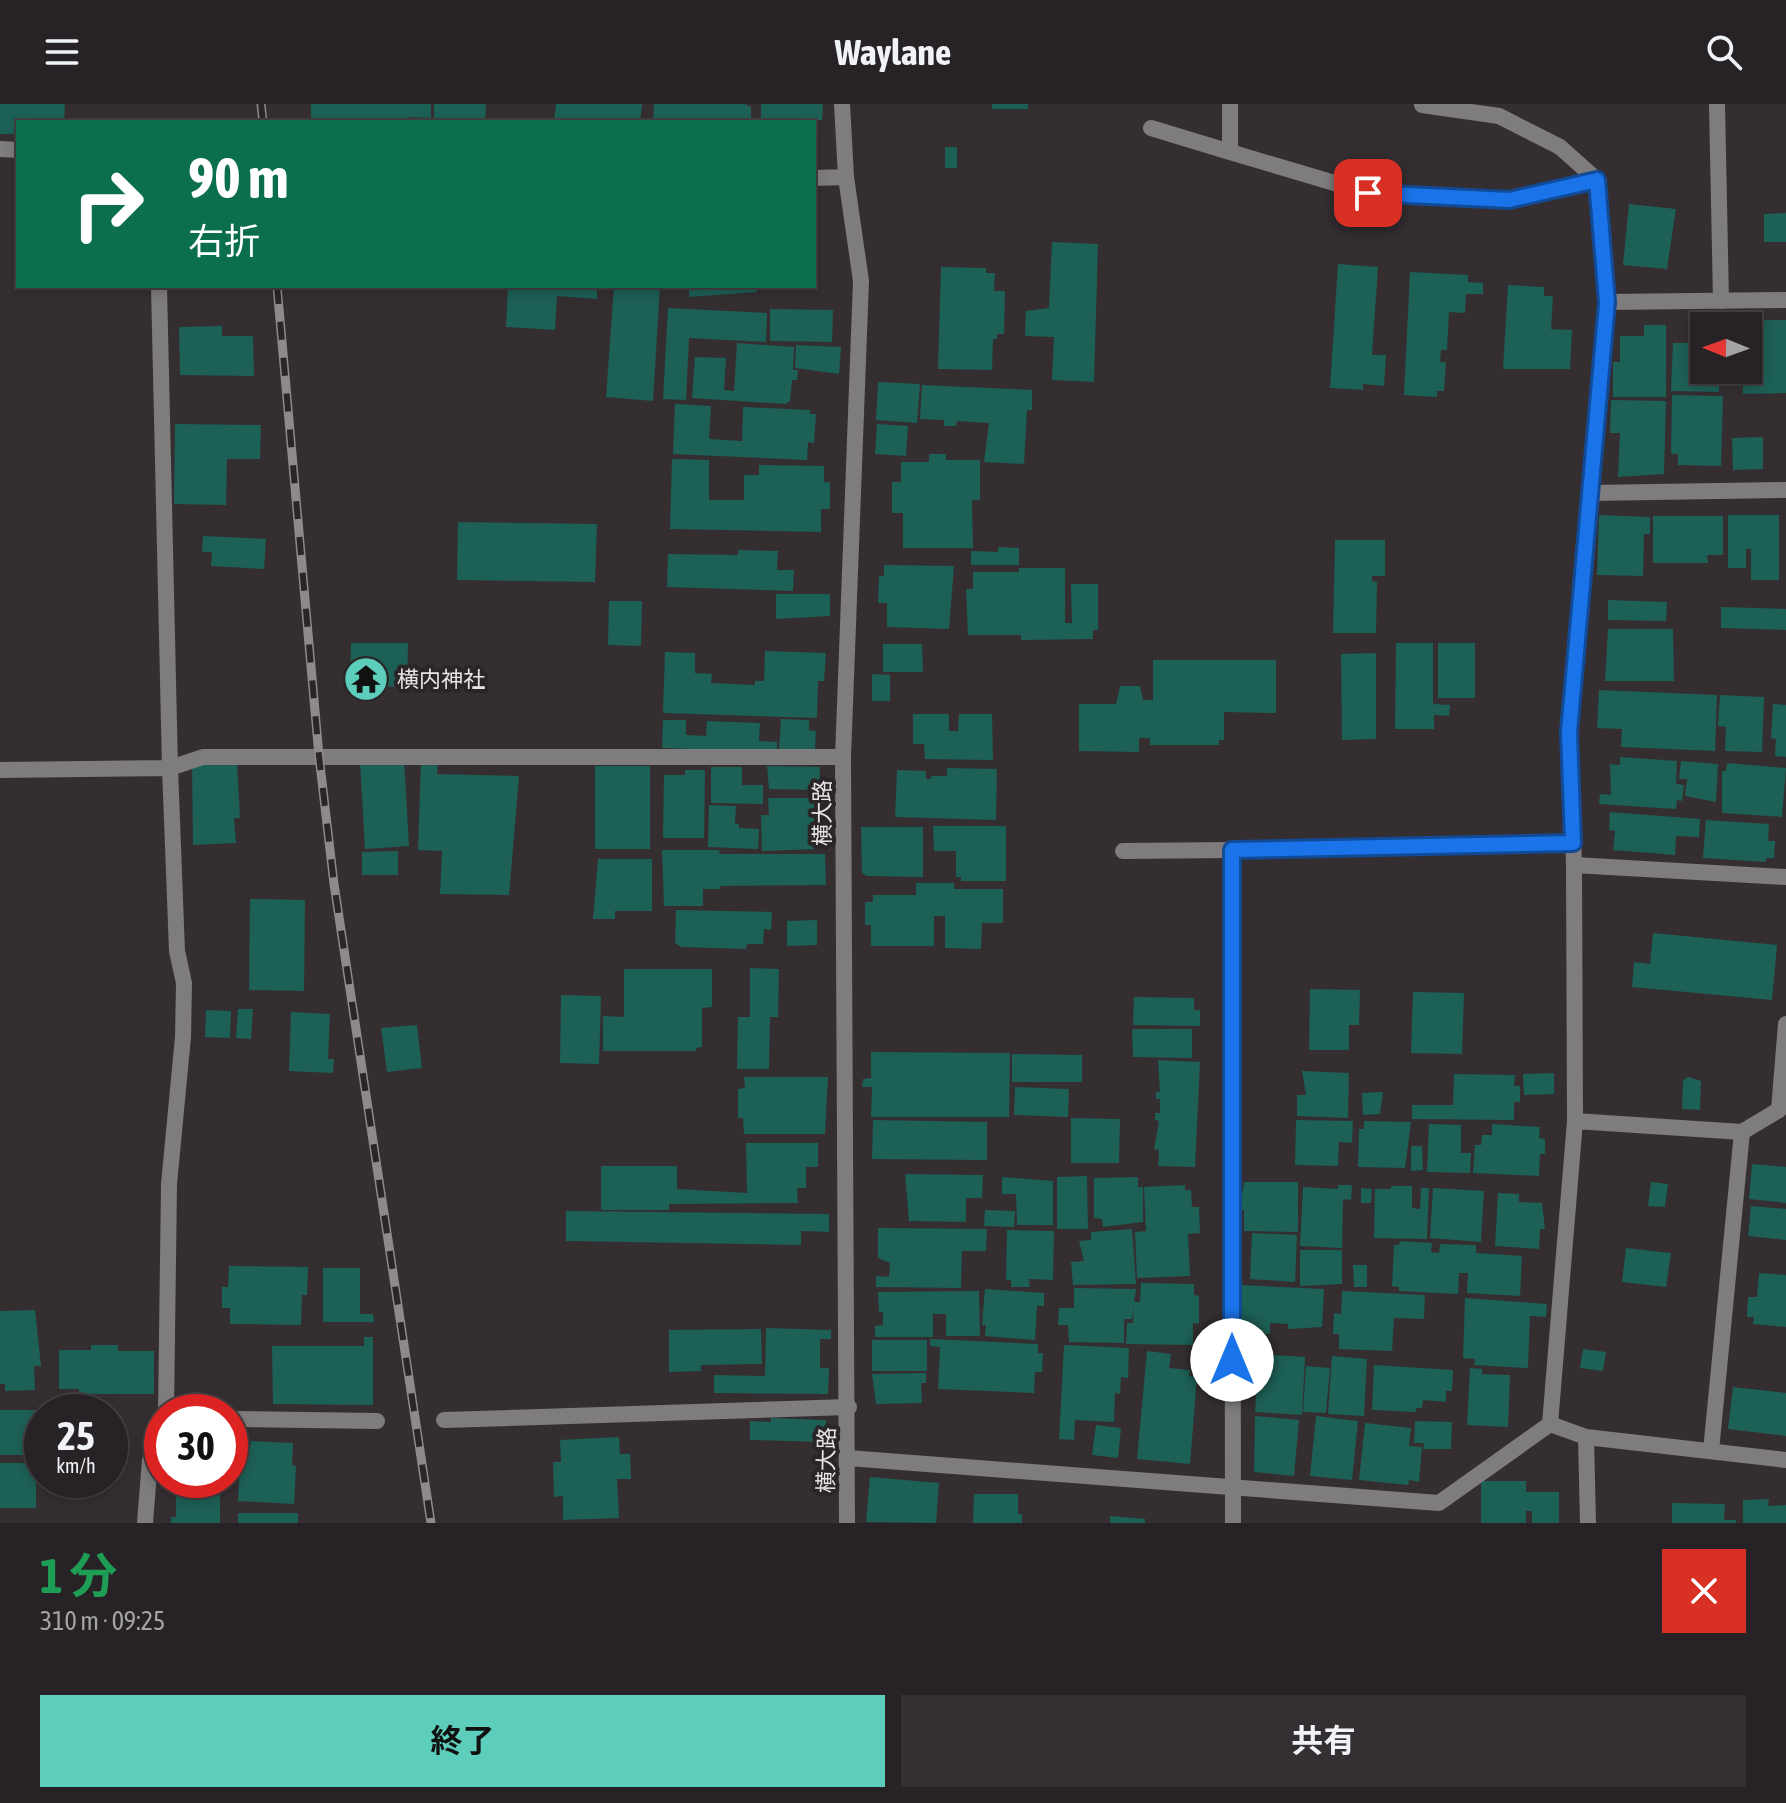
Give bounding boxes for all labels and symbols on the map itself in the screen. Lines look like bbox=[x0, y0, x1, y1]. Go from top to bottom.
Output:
pin bbox=[1334, 159, 1402, 227]
north arrow bbox=[1690, 312, 1762, 384]
temple icon: 横内神社 bbox=[342, 655, 390, 703]
place label: 横内神社 bbox=[397, 666, 485, 692]
street label: 横大路 bbox=[809, 780, 835, 846]
position arrow bbox=[1190, 1318, 1274, 1402]
speed limit sign: 30 bbox=[144, 1394, 248, 1498]
street label: 横大路 bbox=[812, 1427, 840, 1493]

